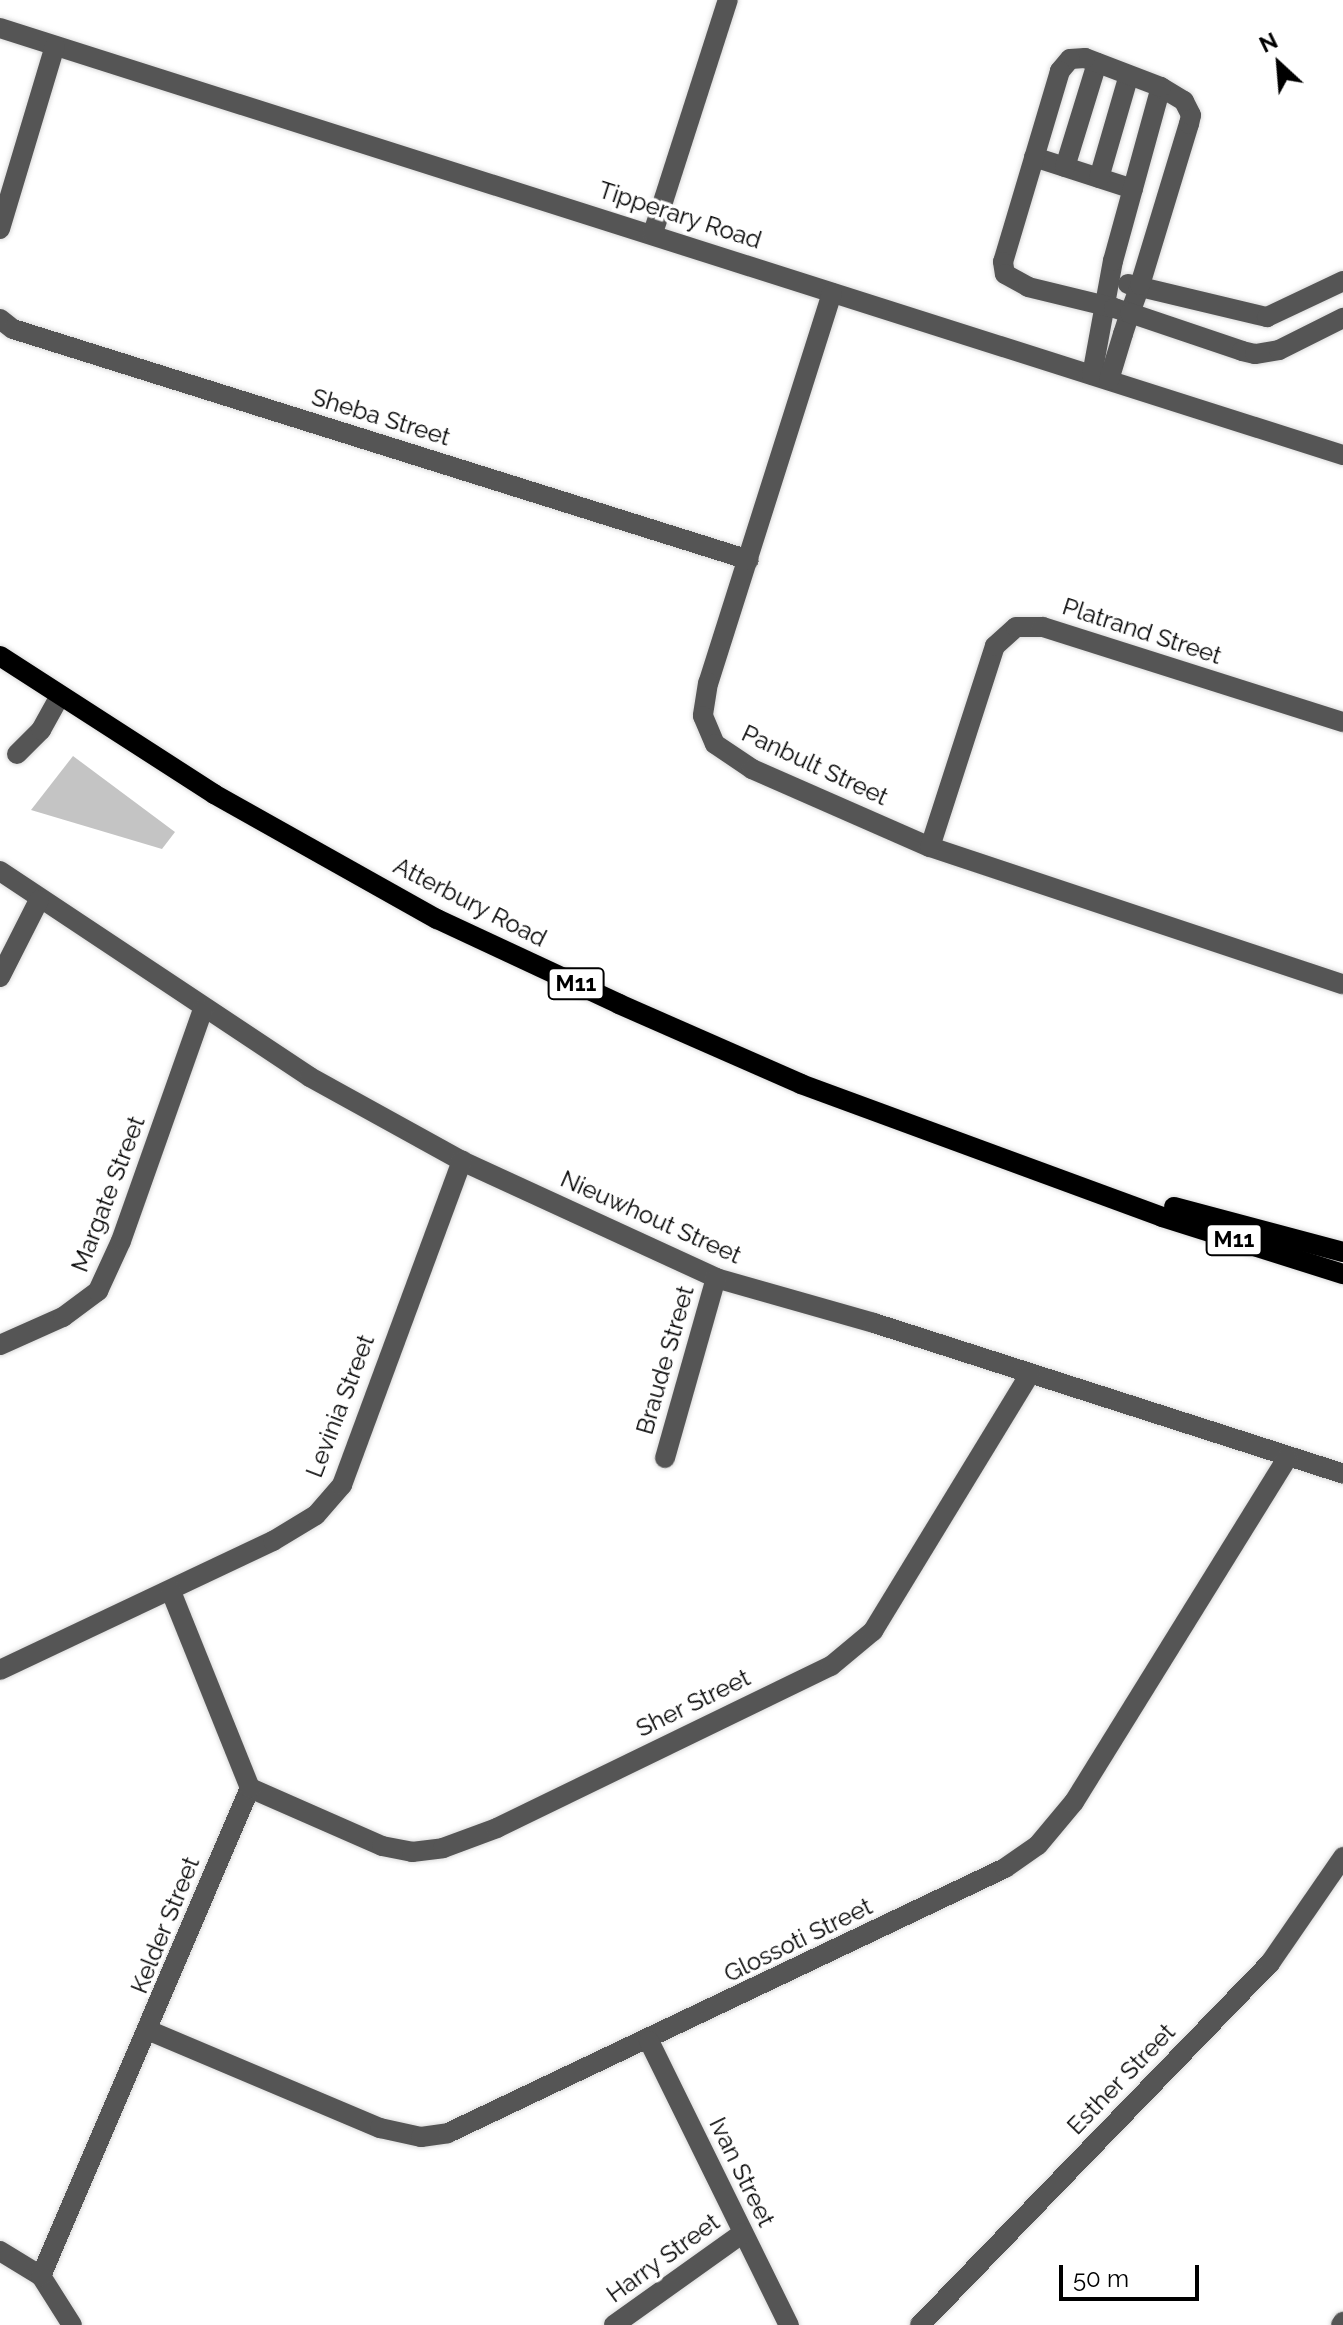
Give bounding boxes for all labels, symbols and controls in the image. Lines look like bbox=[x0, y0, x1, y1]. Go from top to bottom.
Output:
north arrow bbox=[1239, 24, 1319, 104]
text: N bbox=[1255, 27, 1282, 58]
street label: Tipperary Road bbox=[595, 175, 765, 255]
street label: Sheba Street bbox=[308, 382, 454, 452]
street label: Platrand Street bbox=[1059, 592, 1225, 670]
street label: Panbult Street bbox=[737, 719, 893, 811]
street label: Atterbury Road bbox=[388, 851, 552, 953]
road number: M11 bbox=[546, 966, 606, 1002]
street label: Margate Street bbox=[65, 1112, 151, 1276]
street label: Nieuwhout Street bbox=[556, 1164, 746, 1270]
road number: M11 bbox=[1204, 1222, 1264, 1258]
street label: Braude Street bbox=[630, 1282, 700, 1438]
street label: Levinia Street bbox=[300, 1331, 380, 1481]
street label: Sher Street bbox=[631, 1663, 755, 1743]
street label: Kelder Street bbox=[124, 1852, 206, 1998]
street label: Glossoti Street bbox=[719, 1892, 877, 1988]
street label: Esther Street bbox=[1061, 2017, 1181, 2141]
street label: Ivan Street bbox=[703, 2113, 781, 2231]
street label: Harry Street bbox=[601, 2207, 725, 2309]
scale bar bbox=[1063, 2249, 1203, 2299]
text: 50 m bbox=[1073, 2264, 1129, 2293]

